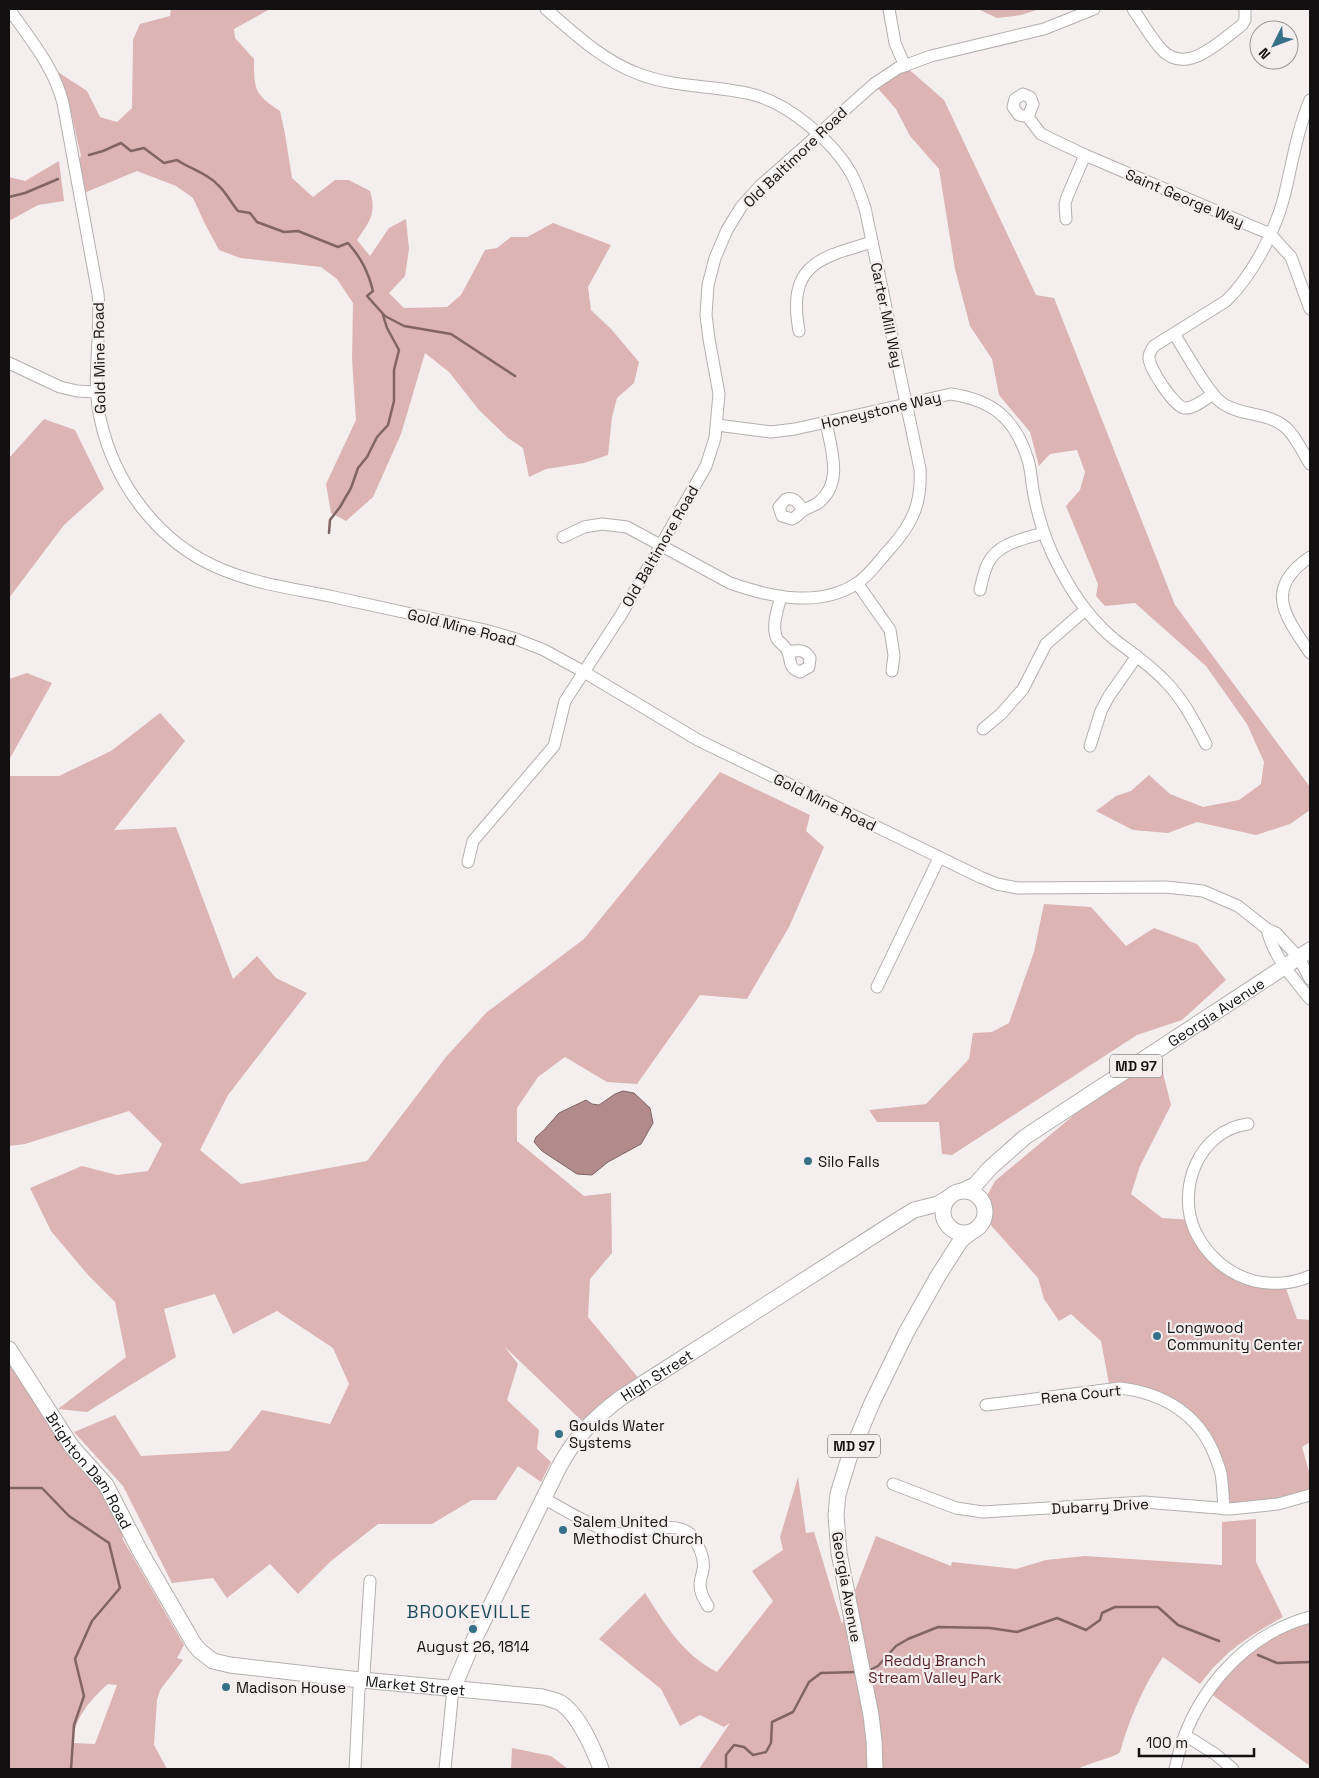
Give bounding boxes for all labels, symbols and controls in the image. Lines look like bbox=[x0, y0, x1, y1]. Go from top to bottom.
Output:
north arrow bbox=[1249, 20, 1299, 70]
text: N bbox=[1255, 44, 1274, 63]
street label: Old Baltimore Road bbox=[739, 103, 851, 211]
street label: Saint George Way bbox=[1123, 164, 1247, 232]
street label: Carter Mill Way bbox=[867, 261, 907, 369]
street label: Gold Mine Road bbox=[89, 302, 109, 414]
street label: Honeystone Way bbox=[819, 387, 943, 433]
street label: Old Baltimore Road bbox=[617, 482, 703, 610]
street label: Gold Mine Road bbox=[405, 604, 519, 650]
street label: Gold Mine Road bbox=[771, 769, 879, 835]
street label: Georgia Avenue bbox=[1164, 973, 1268, 1050]
road number: MD 97 bbox=[1110, 1054, 1162, 1078]
place label: Silo Falls bbox=[818, 1152, 880, 1171]
marker: Silo Falls bbox=[802, 1155, 814, 1167]
place label: Longwood Community Center bbox=[1167, 1318, 1303, 1354]
marker: Longwood Community Center bbox=[1151, 1330, 1163, 1342]
street label: High Street bbox=[617, 1345, 696, 1405]
street label: Rena Court bbox=[1040, 1380, 1122, 1408]
street label: Brighton Dam Road bbox=[42, 1408, 136, 1532]
place label: Goulds Water Systems bbox=[569, 1416, 665, 1452]
marker: Goulds Water Systems bbox=[553, 1428, 565, 1440]
road number: MD 97 bbox=[828, 1434, 880, 1458]
street label: Dubarry Drive bbox=[1051, 1494, 1149, 1518]
place label: Salem United Methodist Church bbox=[573, 1512, 703, 1548]
marker: Salem United Methodist Church bbox=[557, 1524, 569, 1536]
street label: Georgia Avenue bbox=[828, 1530, 866, 1644]
district label: BROOKEVILLE bbox=[407, 1600, 531, 1623]
marker: August 26, 1814 bbox=[467, 1623, 479, 1635]
place label: August 26, 1814 bbox=[417, 1637, 529, 1656]
park label: Reddy Branch Stream Valley Park bbox=[868, 1651, 1002, 1687]
street label: Market Street bbox=[365, 1671, 466, 1699]
place label: Madison House bbox=[236, 1678, 346, 1697]
marker: Madison House bbox=[220, 1681, 232, 1693]
scale bar bbox=[1139, 1726, 1254, 1758]
text: 100 m bbox=[1146, 1733, 1188, 1752]

